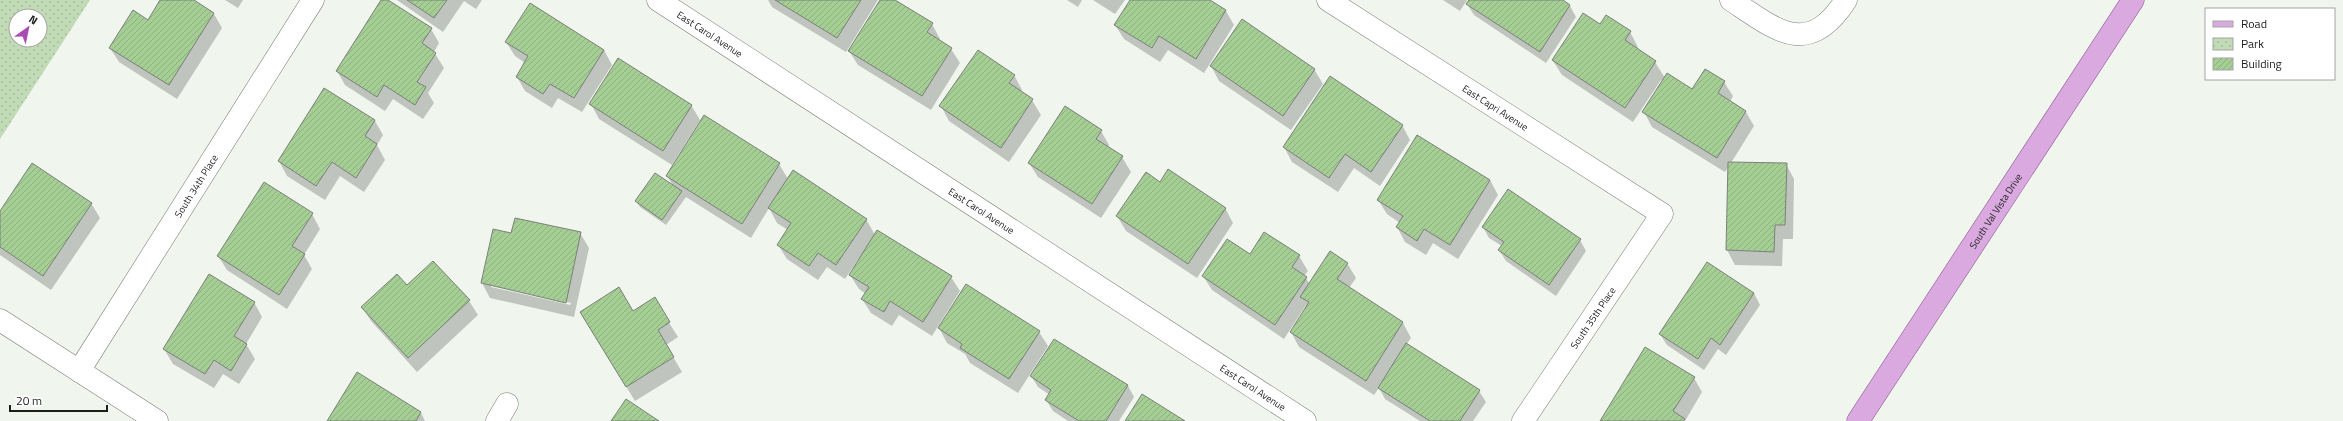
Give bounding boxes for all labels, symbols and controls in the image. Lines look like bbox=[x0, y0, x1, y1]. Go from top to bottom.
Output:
street label: East Carol Avenue bbox=[674, 7, 746, 61]
north arrow bbox=[8, 8, 48, 48]
legend bbox=[2205, 8, 2335, 80]
text: N bbox=[26, 11, 41, 28]
text: Road bbox=[2241, 14, 2267, 33]
text: Park bbox=[2241, 34, 2264, 53]
text: Building bbox=[2241, 54, 2282, 73]
street label: East Capri Avenue bbox=[1460, 81, 1532, 134]
street label: South 34th Place bbox=[170, 151, 221, 220]
street label: South Val Vista Drive bbox=[1965, 170, 2025, 252]
street label: East Carol Avenue bbox=[946, 184, 1017, 238]
street label: South 35th Place bbox=[1567, 284, 1619, 352]
street label: East Carol Avenue bbox=[1217, 360, 1289, 414]
scale bar bbox=[10, 387, 107, 413]
text: 20 m bbox=[16, 391, 42, 410]

